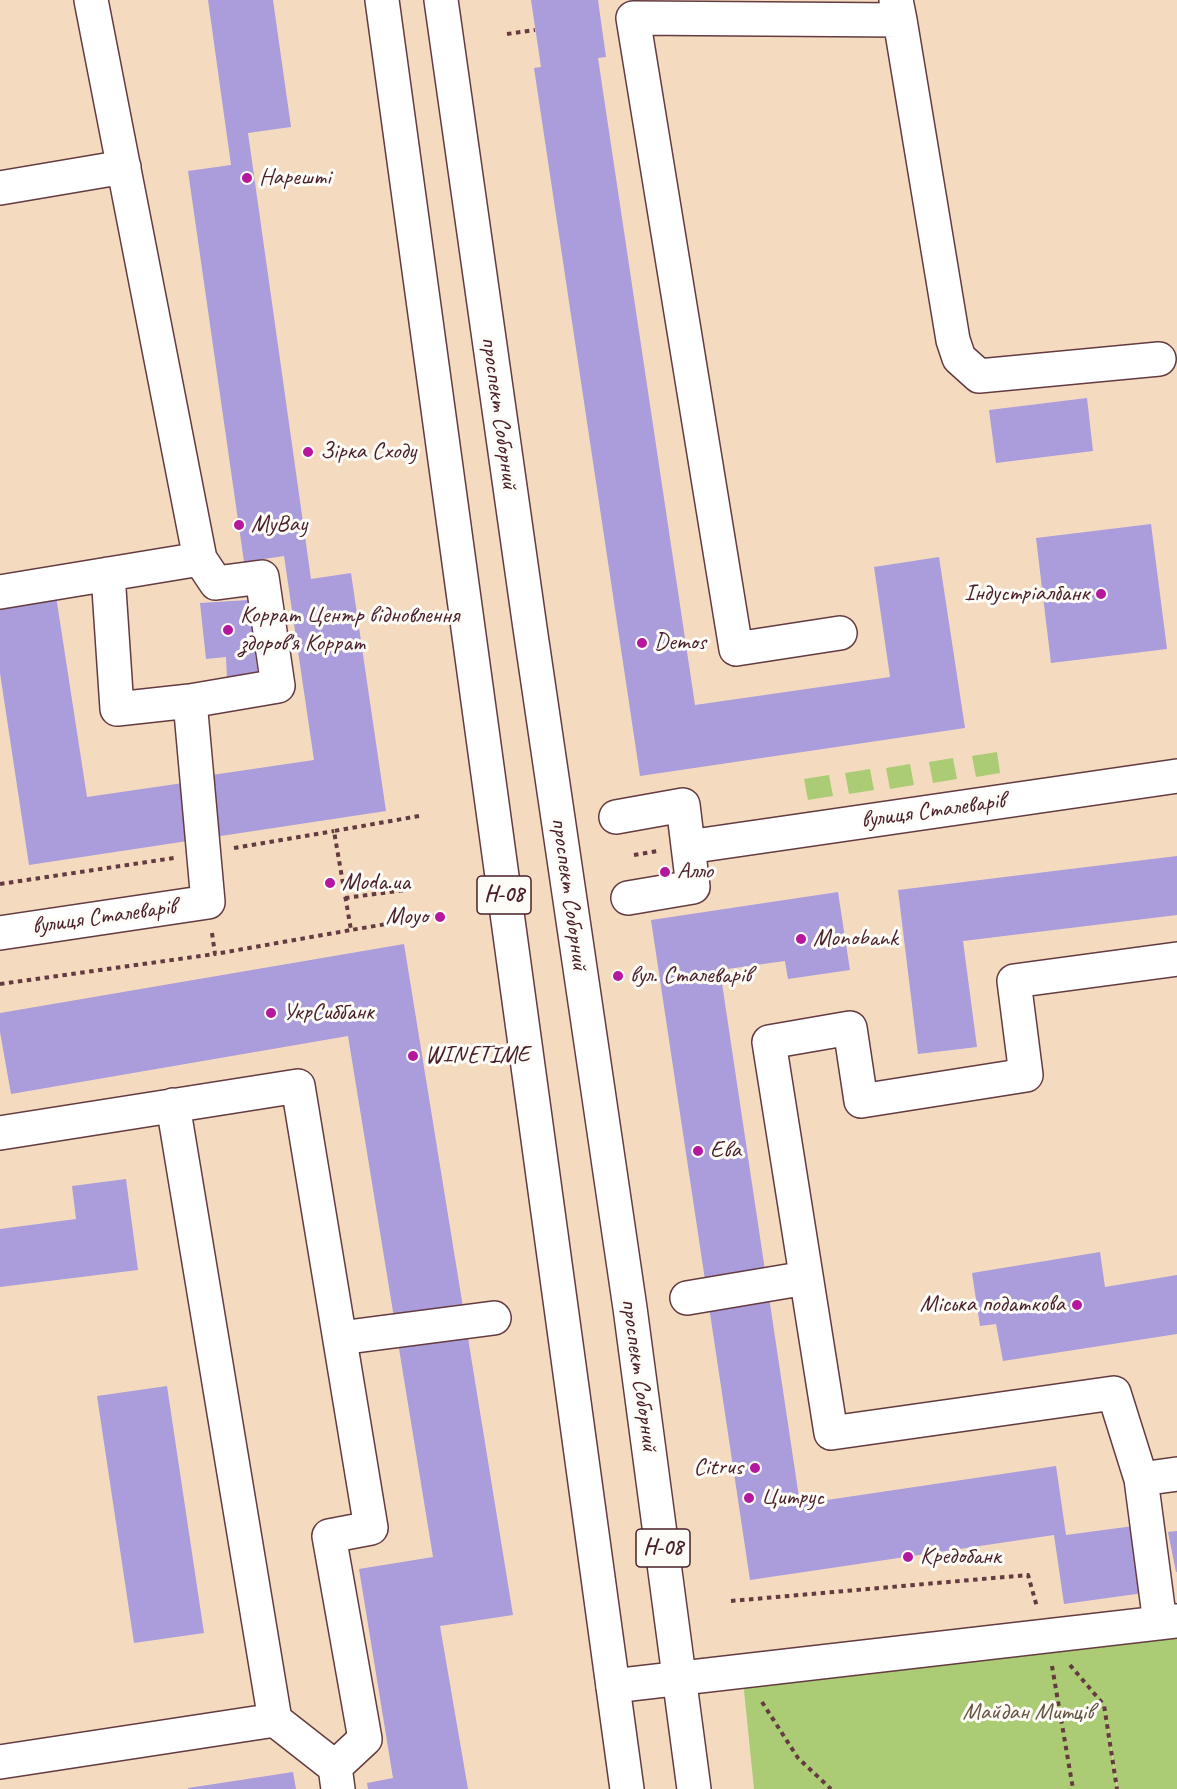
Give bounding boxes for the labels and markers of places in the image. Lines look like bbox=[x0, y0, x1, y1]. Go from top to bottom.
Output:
place label: Нарешті bbox=[259, 164, 331, 192]
marker: Нарешті bbox=[240, 171, 254, 185]
place label: Зірка Сходу bbox=[320, 438, 416, 466]
marker: Зірка Сходу bbox=[301, 445, 315, 459]
place label: MyBay bbox=[251, 511, 307, 539]
marker: MyBay bbox=[232, 518, 246, 532]
place label: Індустріалбанк bbox=[964, 580, 1089, 608]
marker: Індустріалбанк bbox=[1094, 587, 1108, 601]
place label: Коррат Центр відновлення здоров'я Коррат bbox=[240, 602, 459, 658]
marker: Коррат Центр відновлення здоров'я Коррат bbox=[221, 623, 235, 637]
place label: Demos bbox=[654, 629, 706, 657]
marker: Demos bbox=[635, 636, 649, 650]
place label: Алло bbox=[677, 858, 713, 886]
marker: Алло bbox=[658, 865, 672, 879]
place label: Moda.ua bbox=[342, 869, 410, 897]
marker: Moda.ua bbox=[323, 876, 337, 890]
place label: Moyo bbox=[386, 903, 428, 931]
marker: Moyo bbox=[433, 910, 447, 924]
place label: Monobank bbox=[813, 925, 898, 953]
marker: Monobank bbox=[794, 932, 808, 946]
place label: вул. Сталеварів bbox=[630, 962, 751, 990]
marker: вул. Сталеварів bbox=[611, 969, 625, 983]
place label: УкрСиббанк bbox=[283, 999, 374, 1027]
marker: УкрСиббанк bbox=[264, 1006, 278, 1020]
place label: WINETIME bbox=[425, 1042, 529, 1070]
marker: WINETIME bbox=[406, 1049, 420, 1063]
place label: Ева bbox=[710, 1137, 741, 1165]
marker: Ева bbox=[691, 1144, 705, 1158]
place label: Міська податкова bbox=[920, 1291, 1065, 1319]
marker: Міська податкова bbox=[1070, 1298, 1084, 1312]
place label: Citrus bbox=[694, 1454, 743, 1482]
marker: Citrus bbox=[748, 1461, 762, 1475]
place label: Цитрус bbox=[761, 1484, 824, 1512]
marker: Цитрус bbox=[742, 1491, 756, 1505]
place label: Кредобанк bbox=[920, 1543, 1001, 1571]
marker: Кредобанк bbox=[901, 1550, 915, 1564]

